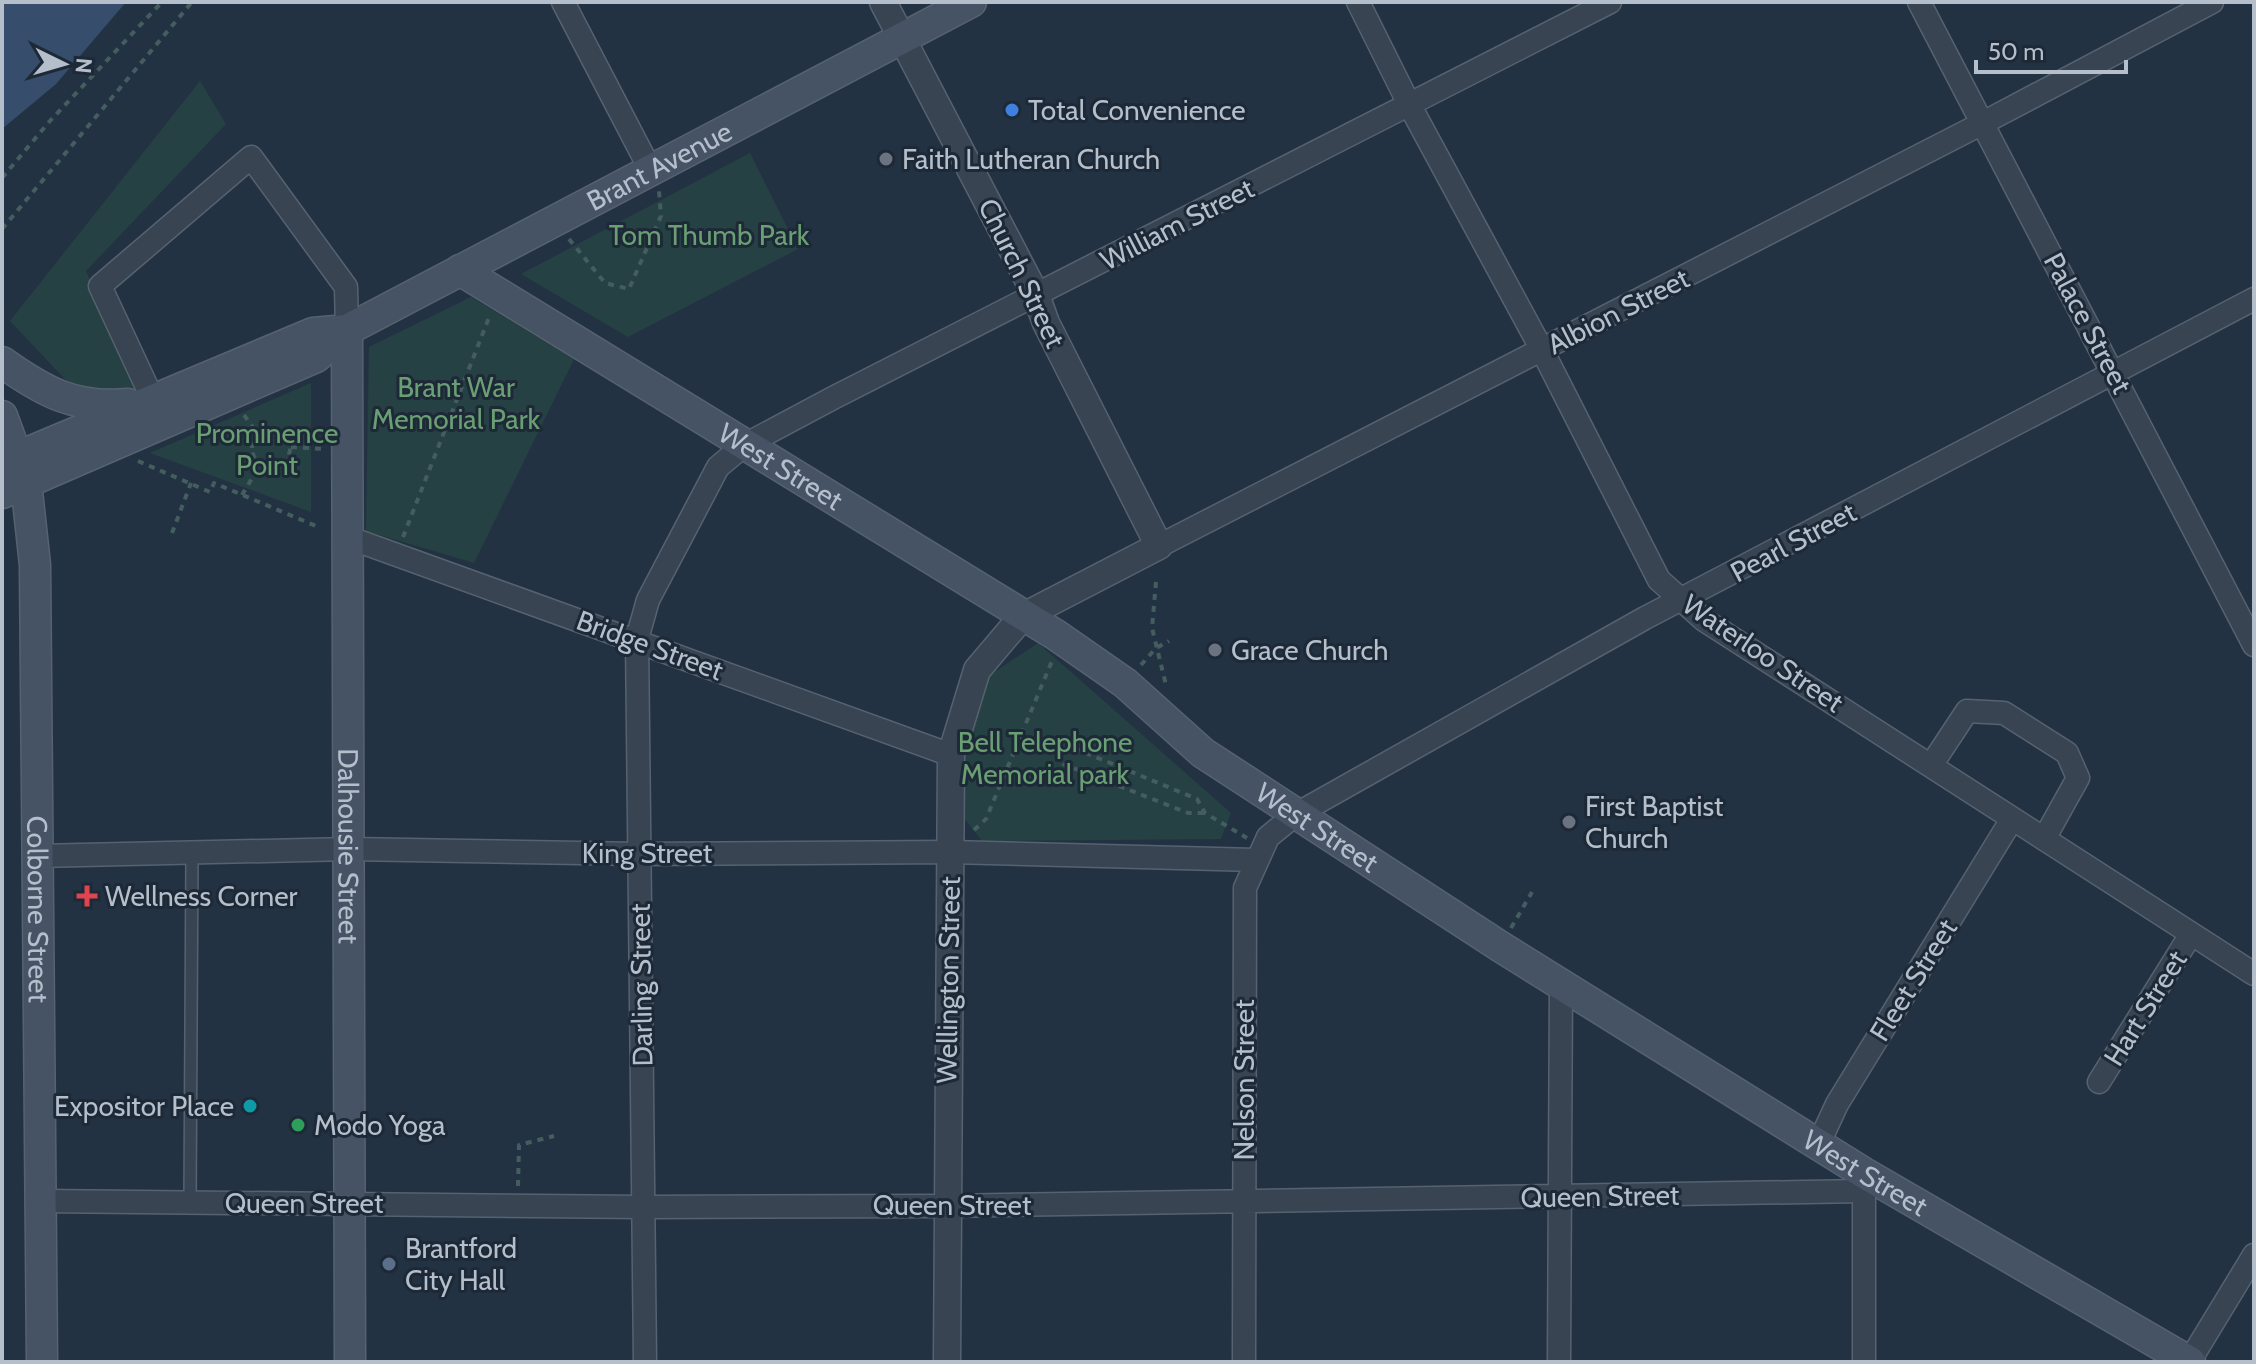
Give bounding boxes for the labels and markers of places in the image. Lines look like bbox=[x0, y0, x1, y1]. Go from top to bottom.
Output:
place label: Total Convenience bbox=[1028, 93, 1246, 127]
marker: Total Convenience bbox=[1003, 101, 1021, 119]
place label: Faith Lutheran Church bbox=[902, 142, 1160, 176]
marker: Faith Lutheran Church bbox=[877, 150, 895, 168]
place label: Grace Church bbox=[1231, 633, 1388, 667]
marker: Grace Church bbox=[1206, 641, 1224, 659]
place label: First Baptist Church bbox=[1585, 789, 1724, 855]
marker: First Baptist Church bbox=[1560, 813, 1578, 831]
place label: Wellness Corner bbox=[105, 879, 298, 913]
marker: Wellness Corner bbox=[76, 885, 98, 907]
place label: Expositor Place bbox=[54, 1089, 234, 1123]
marker: Expositor Place bbox=[241, 1097, 259, 1115]
place label: Modo Yoga bbox=[314, 1108, 446, 1142]
marker: Modo Yoga bbox=[289, 1116, 307, 1134]
place label: Brantford City Hall bbox=[405, 1231, 517, 1297]
marker: Brantford City Hall bbox=[380, 1255, 398, 1273]

